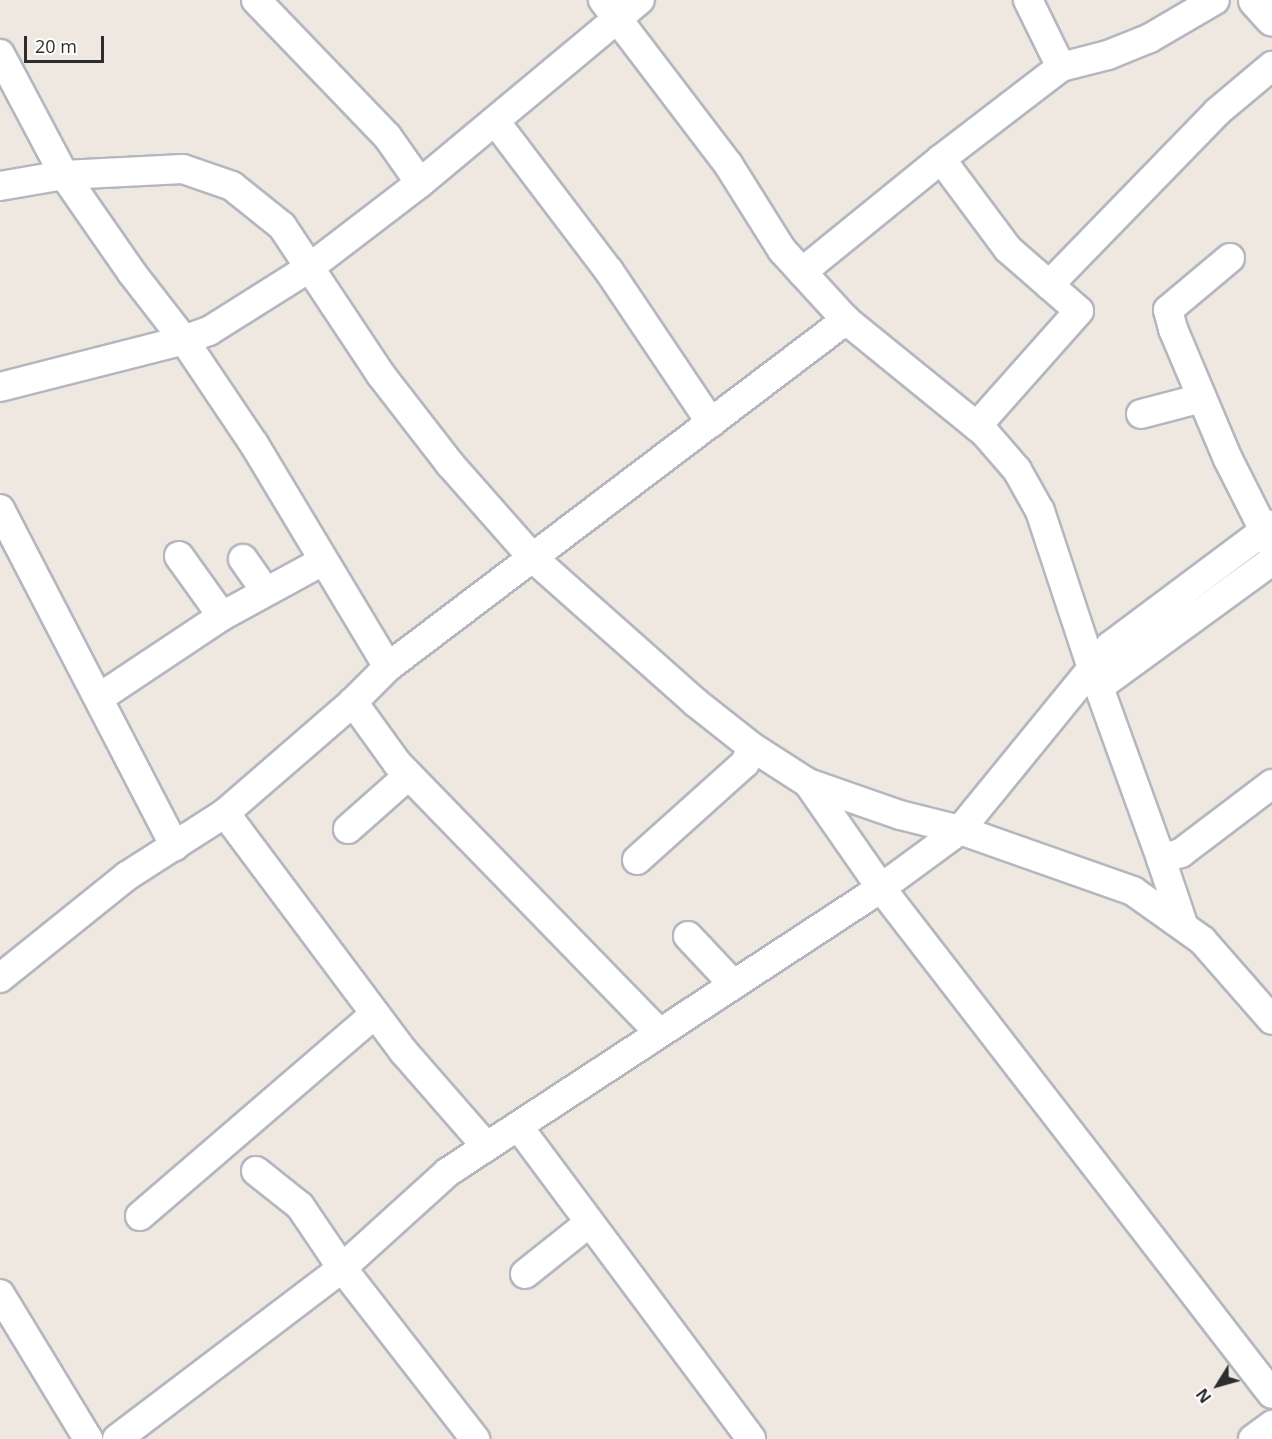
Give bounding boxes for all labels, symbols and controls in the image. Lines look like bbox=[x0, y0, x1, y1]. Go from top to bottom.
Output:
scale bar bbox=[27, 24, 106, 62]
text: 20 m bbox=[35, 34, 77, 58]
north arrow bbox=[1188, 1355, 1248, 1415]
text: N bbox=[1191, 1384, 1216, 1408]

